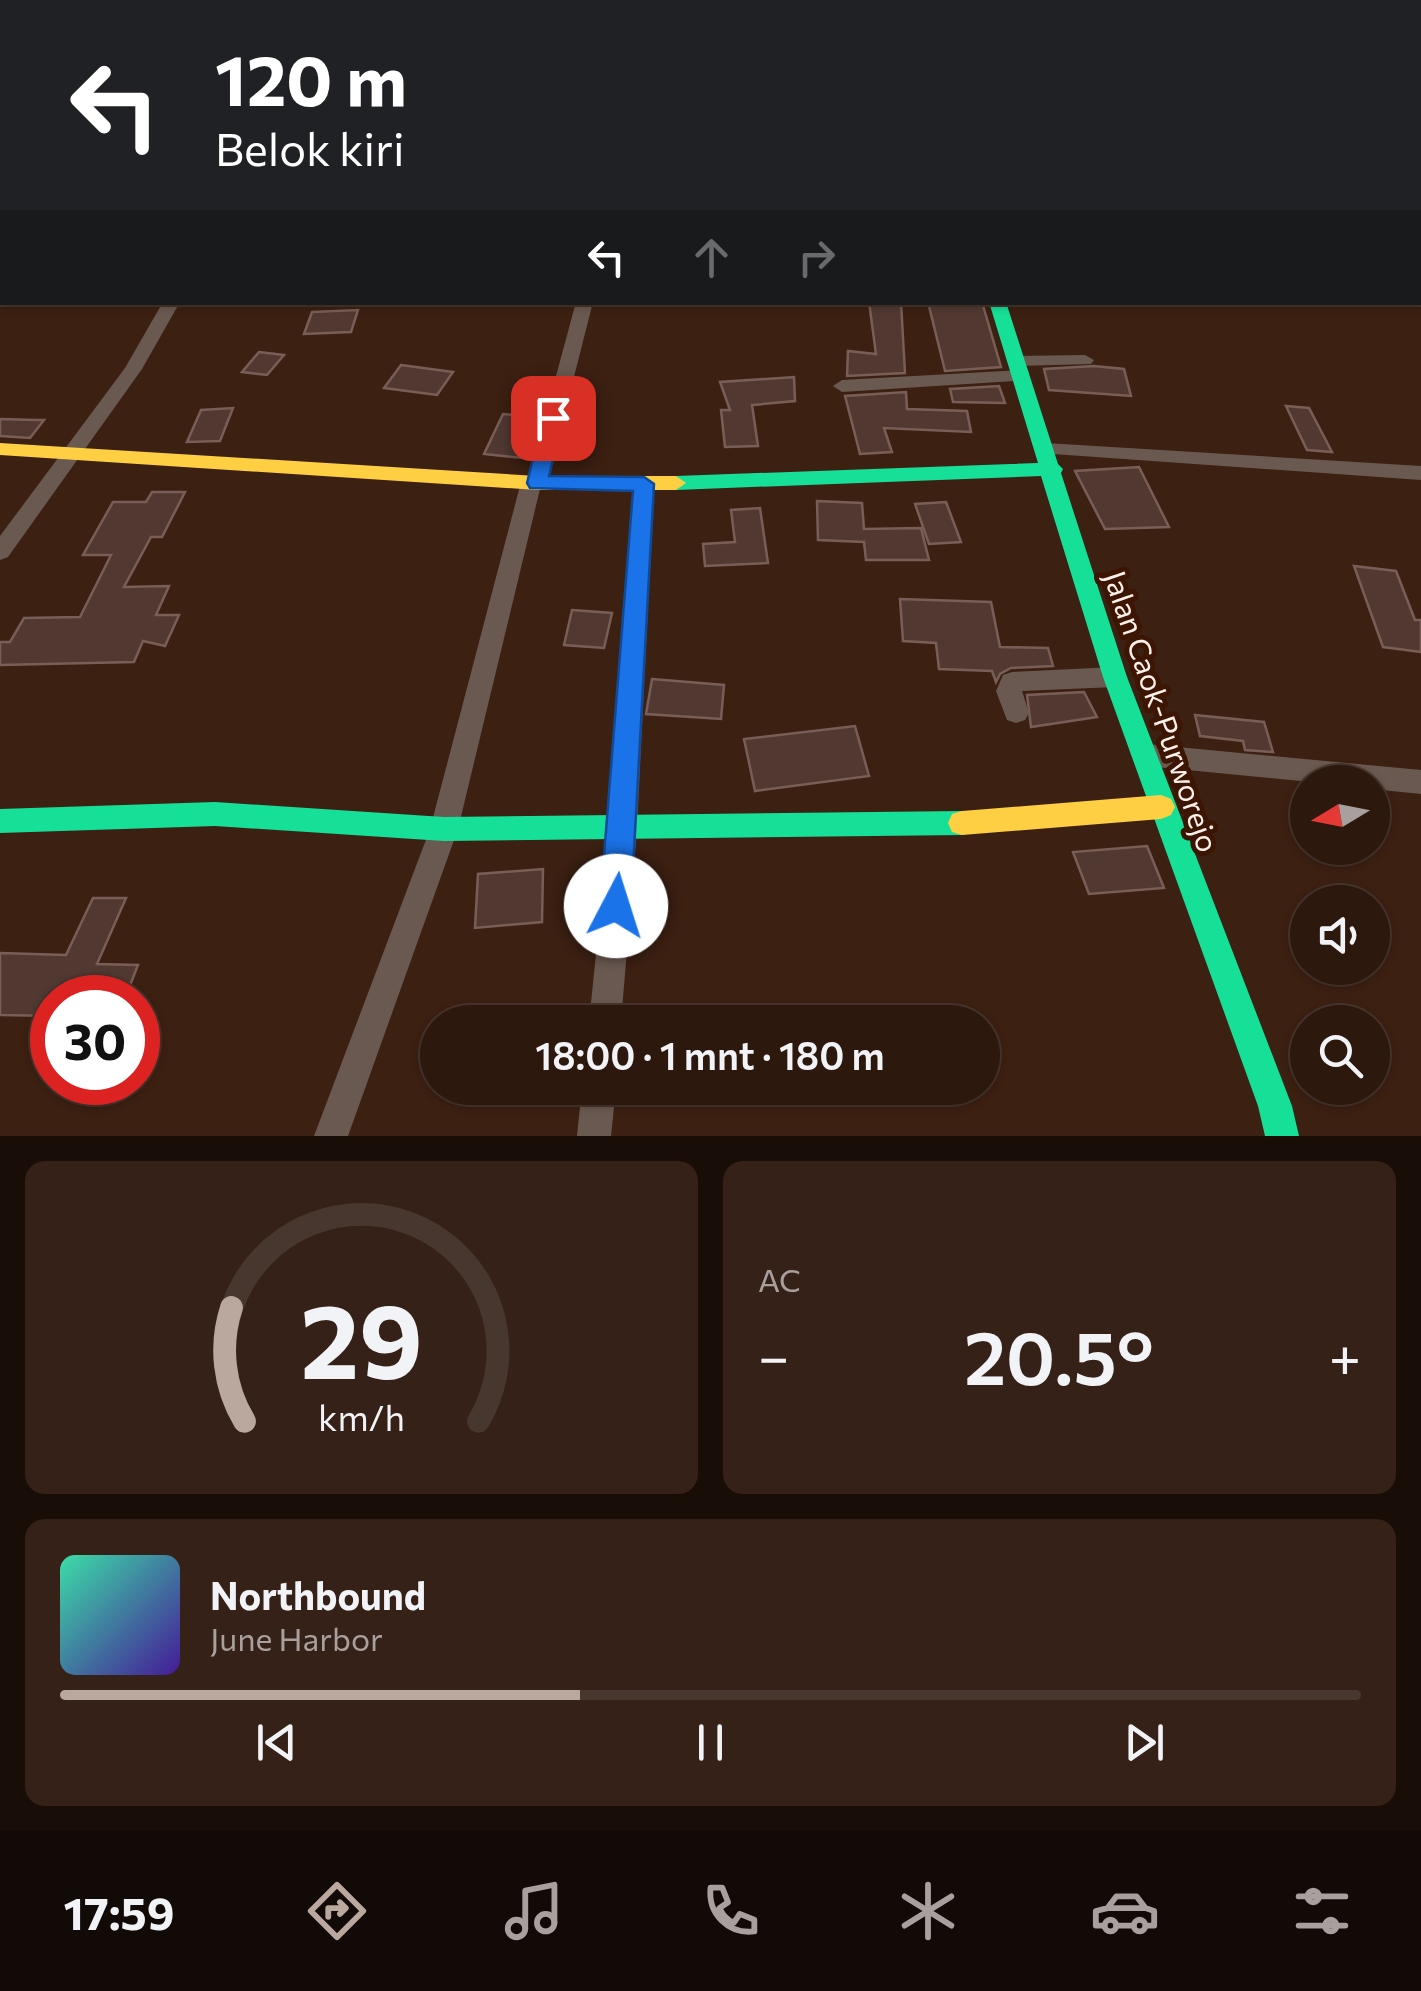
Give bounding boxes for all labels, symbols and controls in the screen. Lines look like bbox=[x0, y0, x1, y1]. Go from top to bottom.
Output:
text: 120 m bbox=[215, 35, 407, 120]
icon: left bbox=[50, 40, 180, 170]
text: Belok kiri bbox=[215, 120, 405, 175]
icon: left bbox=[579, 230, 634, 285]
icon: ahead bbox=[684, 230, 739, 285]
icon: right bbox=[789, 230, 844, 285]
pin bbox=[511, 376, 596, 461]
icon: arrive bbox=[526, 391, 581, 446]
street label: Jalan Caok-Purworejo bbox=[1097, 566, 1229, 856]
north arrow bbox=[1290, 765, 1390, 865]
map controls bbox=[1290, 765, 1390, 1105]
position arrow bbox=[564, 854, 668, 958]
button: sound bbox=[1290, 885, 1390, 985]
speed limit sign: 30 bbox=[30, 975, 160, 1105]
button: search bbox=[1290, 1005, 1390, 1105]
text: 18:00 · 1 mnt · 180 m bbox=[535, 1031, 885, 1078]
text: AC bbox=[758, 1259, 801, 1299]
text: 29 bbox=[300, 1273, 423, 1400]
text: 20.5° bbox=[964, 1309, 1154, 1400]
text: − bbox=[758, 1321, 789, 1388]
text: + bbox=[1329, 1321, 1361, 1388]
text: km/h bbox=[318, 1395, 405, 1438]
text: Northbound bbox=[210, 1571, 426, 1618]
text: June Harbor bbox=[210, 1618, 383, 1658]
icon: previous bbox=[249, 1715, 304, 1770]
icon: pause bbox=[683, 1715, 738, 1770]
icon: next bbox=[1117, 1715, 1172, 1770]
icon: directions bbox=[302, 1876, 372, 1946]
icon: music bbox=[499, 1876, 569, 1946]
icon: phone bbox=[696, 1876, 766, 1946]
icon: climate bbox=[893, 1876, 963, 1946]
icon: car bbox=[1090, 1876, 1160, 1946]
icon: filters bbox=[1287, 1876, 1357, 1946]
text: 17:59 bbox=[64, 1884, 175, 1939]

